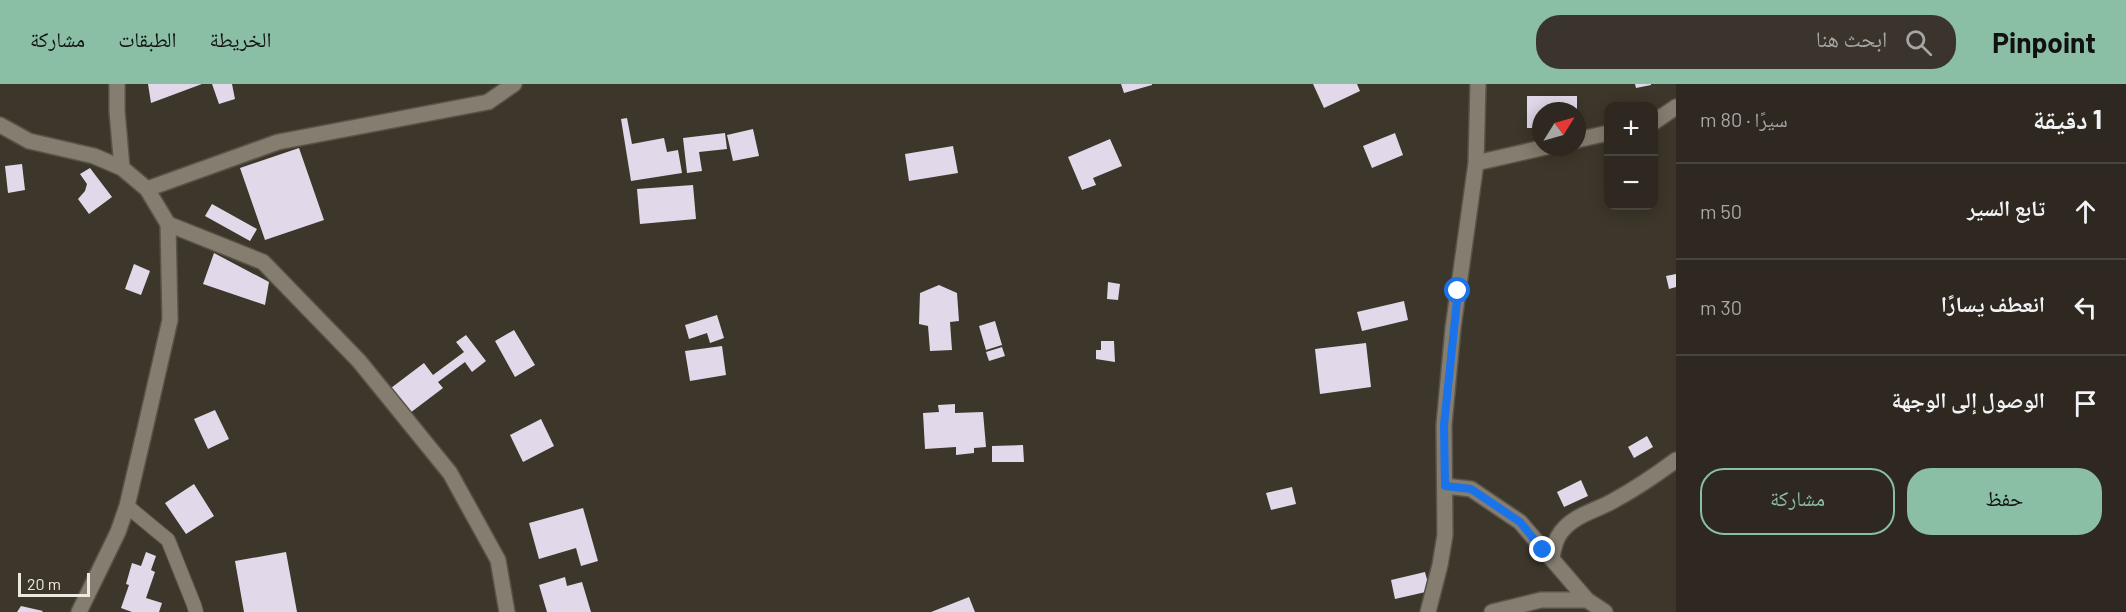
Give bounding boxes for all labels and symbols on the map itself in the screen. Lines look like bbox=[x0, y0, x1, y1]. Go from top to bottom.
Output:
north arrow bbox=[1532, 102, 1586, 156]
route start bbox=[1444, 277, 1470, 303]
route end bbox=[1529, 536, 1555, 562]
scale bar bbox=[18, 570, 90, 598]

